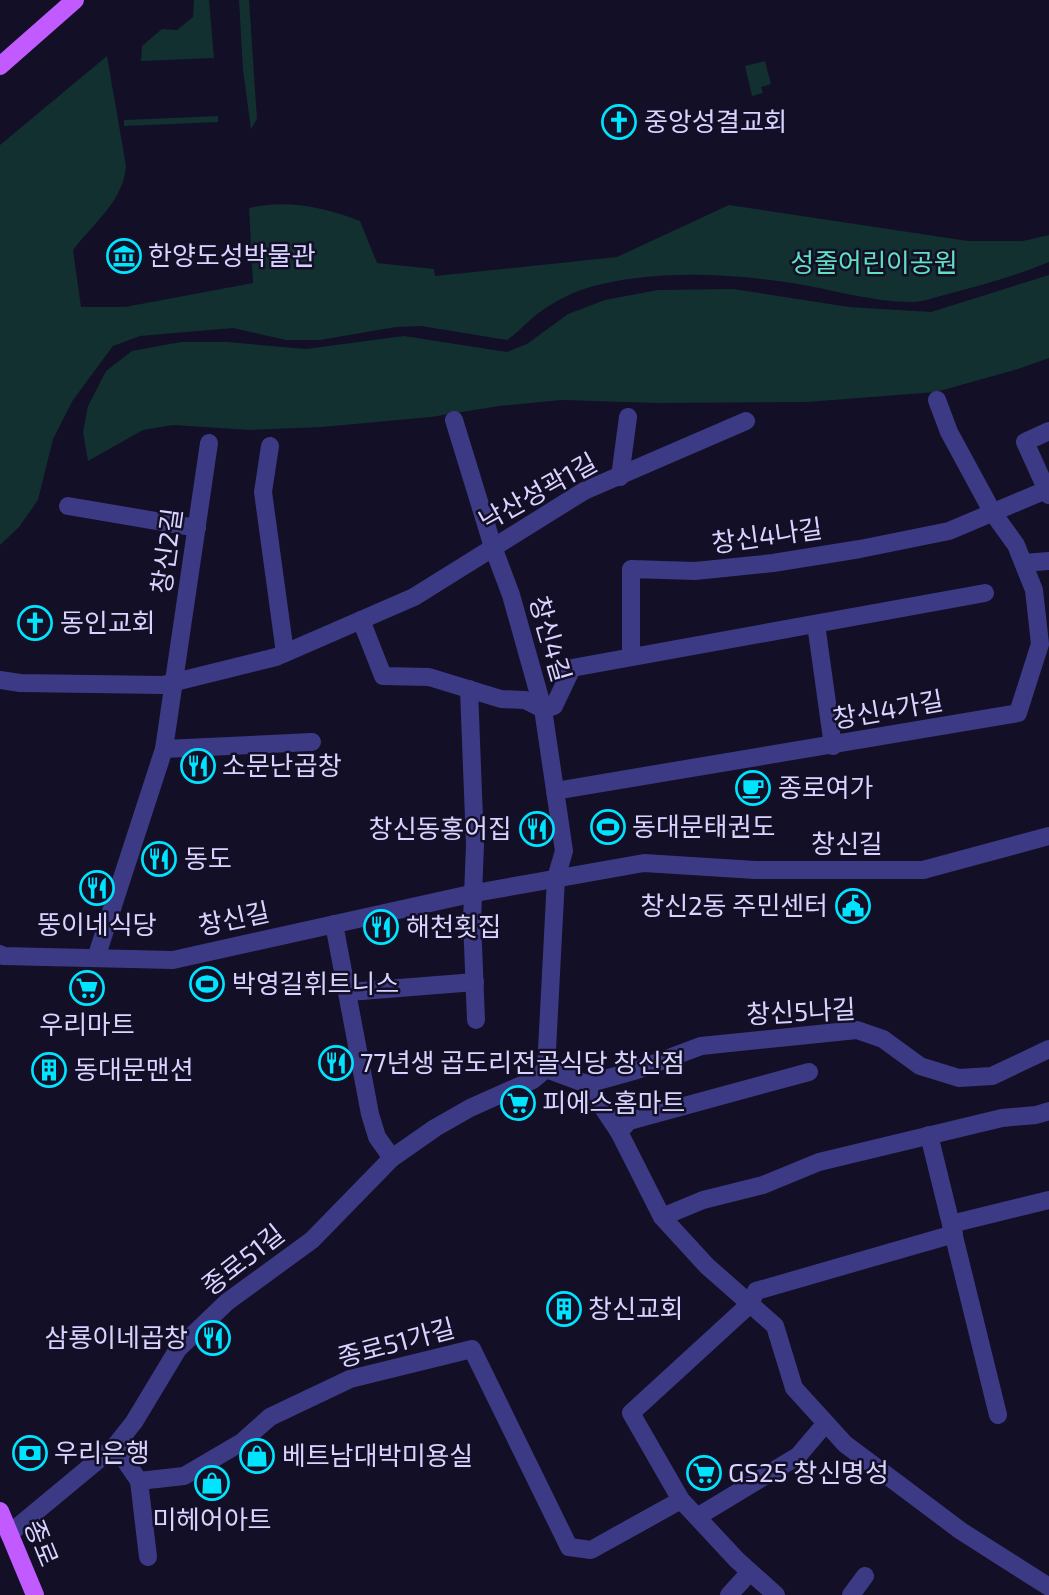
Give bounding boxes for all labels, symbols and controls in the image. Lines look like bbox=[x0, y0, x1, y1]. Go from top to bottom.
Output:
church icon: 중앙성결교회 bbox=[600, 103, 638, 141]
place label: 중앙성결교회 bbox=[644, 105, 788, 136]
museum icon: 한양도성박물관 bbox=[105, 237, 143, 275]
place label: 한양도성박물관 bbox=[148, 239, 316, 270]
park label: 성줄어린이공원 bbox=[790, 246, 958, 277]
street label: 낙산성곽1길 bbox=[473, 446, 602, 536]
street label: 창신2길 bbox=[144, 506, 187, 596]
street label: 창신4나길 bbox=[709, 511, 824, 558]
street label: 창신4길 bbox=[524, 592, 578, 685]
church icon: 동인교회 bbox=[16, 604, 54, 642]
place label: 동인교회 bbox=[60, 606, 156, 637]
street label: 창신4가길 bbox=[830, 684, 945, 733]
restaurant icon: 소문난곱창 bbox=[179, 747, 217, 785]
place label: 소문난곱창 bbox=[222, 749, 342, 780]
cafe icon: 종로여가 bbox=[734, 769, 772, 807]
place label: 종로여가 bbox=[778, 771, 874, 802]
sports icon: 동대문태권도 bbox=[589, 808, 627, 846]
restaurant icon: 창신동홍어집 bbox=[518, 810, 556, 848]
place label: 동대문태권도 bbox=[632, 810, 776, 841]
place label: 창신동홍어집 bbox=[368, 812, 512, 843]
street label: 창신길 bbox=[811, 827, 883, 858]
restaurant icon: 동도 bbox=[140, 840, 178, 878]
place label: 동도 bbox=[184, 842, 232, 873]
restaurant icon: 뚱이네식당 bbox=[78, 869, 116, 907]
public building icon: 창신2동 주민센터 bbox=[834, 887, 872, 925]
place label: 창신2동 주민센터 bbox=[640, 889, 828, 920]
street label: 창신길 bbox=[195, 895, 272, 940]
place label: 뚱이네식당 bbox=[37, 908, 157, 939]
restaurant icon: 해천횟집 bbox=[362, 908, 400, 946]
place label: 해천횟집 bbox=[406, 910, 502, 941]
sports icon: 박영길휘트니스 bbox=[188, 965, 226, 1003]
place label: 박영길휘트니스 bbox=[232, 967, 399, 998]
supermarket icon: 우리마트 bbox=[68, 969, 106, 1007]
street label: 창신5나길 bbox=[745, 992, 856, 1029]
place label: 우리마트 bbox=[39, 1008, 135, 1039]
restaurant icon: 77년생 곱도리전골식당 창신점 bbox=[317, 1044, 355, 1082]
place label: 77년생 곱도리전골식당 창신점 bbox=[360, 1046, 685, 1077]
building icon: 동대문맨션 bbox=[30, 1051, 68, 1089]
place label: 동대문맨션 bbox=[74, 1053, 194, 1084]
supermarket icon: 피에스홈마트 bbox=[499, 1084, 537, 1122]
place label: 피에스홈마트 bbox=[542, 1086, 686, 1117]
street label: 종로51길 bbox=[195, 1217, 289, 1301]
building icon: 창신교회 bbox=[545, 1290, 583, 1328]
place label: 창신교회 bbox=[588, 1292, 684, 1323]
street label: 종로51가길 bbox=[334, 1311, 458, 1372]
restaurant icon: 삼룡이네곱창 bbox=[194, 1319, 232, 1357]
place label: 삼룡이네곱창 bbox=[44, 1321, 188, 1352]
bank icon: 우리은행 bbox=[11, 1434, 49, 1472]
place label: 우리은행 bbox=[54, 1436, 150, 1467]
shop icon: 베트남대박미용실 bbox=[238, 1437, 276, 1475]
place label: 베트남대박미용실 bbox=[282, 1439, 473, 1470]
supermarket icon: GS25 창신명성 bbox=[685, 1454, 723, 1492]
place label: GS25 창신명성 bbox=[728, 1456, 889, 1487]
shop icon: 미헤어아트 bbox=[193, 1464, 231, 1502]
place label: 미헤어아트 bbox=[152, 1503, 272, 1534]
street label: 종로 bbox=[19, 1514, 66, 1570]

